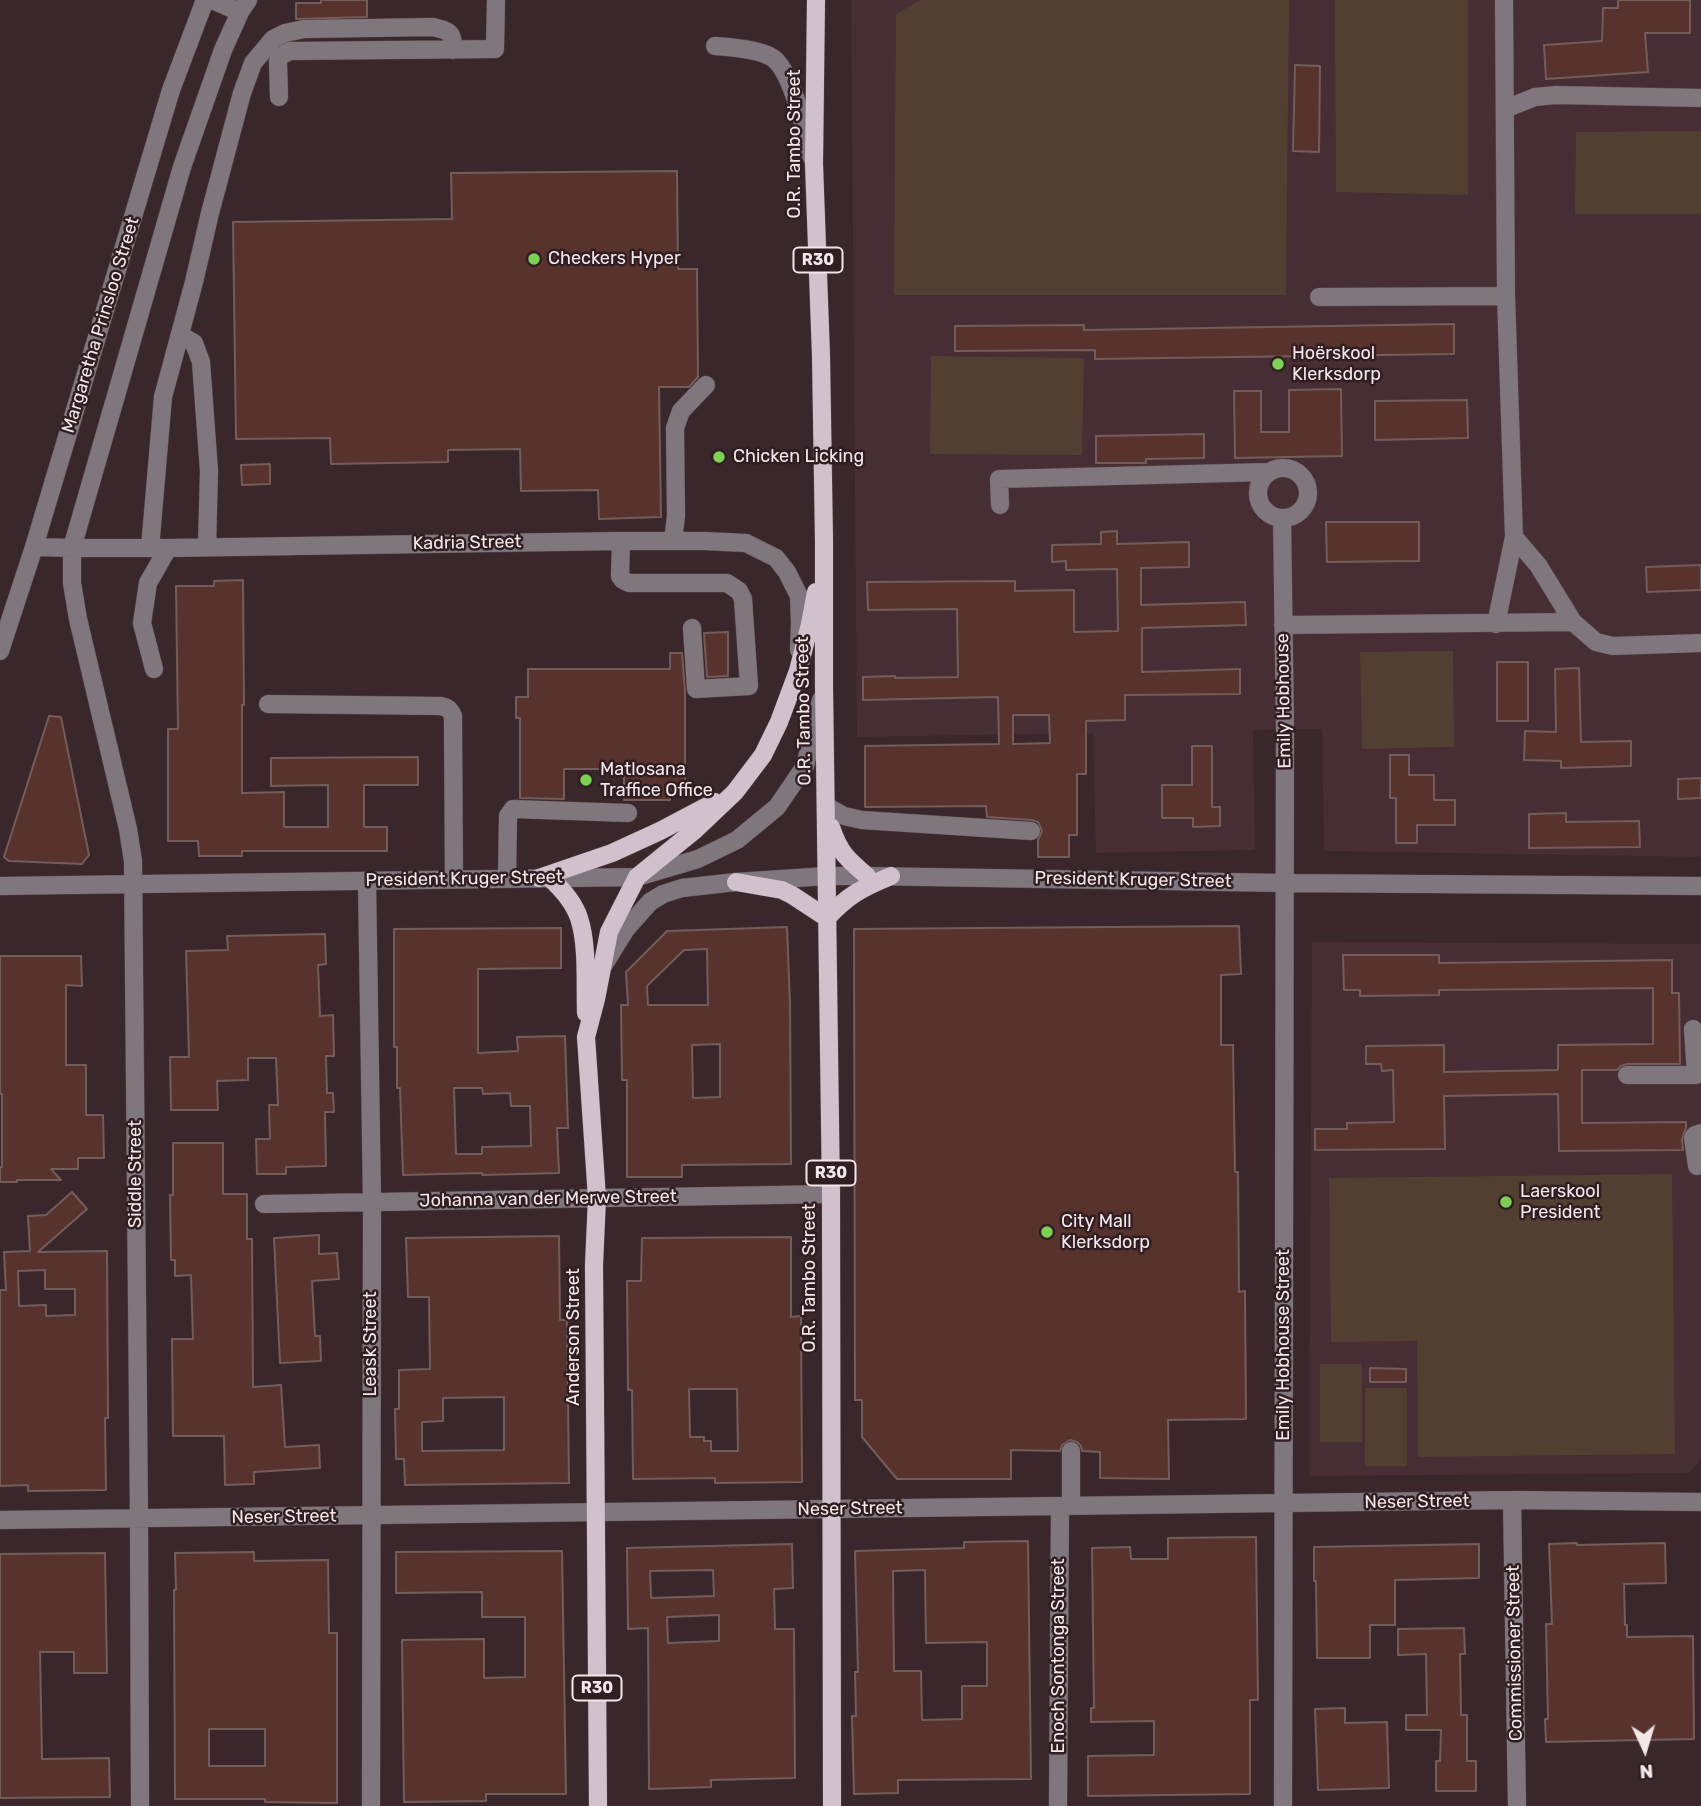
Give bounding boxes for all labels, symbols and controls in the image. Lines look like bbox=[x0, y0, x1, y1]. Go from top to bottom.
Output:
street label: O.R. Tambo Street bbox=[784, 69, 806, 219]
street label: Margaretha Prinsloo Street bbox=[58, 214, 144, 436]
place label: Checkers Hyper bbox=[548, 248, 681, 270]
road number: R30 bbox=[794, 248, 842, 272]
marker: Checkers Hyper bbox=[526, 251, 542, 267]
place label: Hoërskool Klerksdorp bbox=[1292, 343, 1381, 386]
marker: Hoërskool Klerksdorp bbox=[1270, 356, 1286, 372]
place label: Chicken Licking bbox=[733, 446, 864, 468]
marker: Chicken Licking bbox=[711, 449, 727, 465]
street label: Kadria Street bbox=[412, 531, 522, 555]
street label: Emily Hobhouse bbox=[1272, 633, 1296, 769]
street label: O.R. Tambo Street bbox=[792, 636, 816, 786]
place label: Matlosana Traffice Office bbox=[600, 759, 713, 802]
marker: Matlosana Traffice Office bbox=[578, 772, 594, 788]
street label: President Kruger Street bbox=[365, 866, 563, 892]
street label: President Kruger Street bbox=[1034, 867, 1232, 893]
street label: Siddle Street bbox=[125, 1120, 147, 1228]
road number: R30 bbox=[806, 1161, 856, 1186]
place label: Laerskool President bbox=[1520, 1181, 1600, 1224]
street label: Johanna van der Merwe Street bbox=[419, 1186, 677, 1212]
marker: Laerskool President bbox=[1498, 1194, 1514, 1210]
street label: O.R. Tambo Street bbox=[799, 1203, 821, 1353]
place label: City Mall Klerksdorp bbox=[1061, 1211, 1150, 1254]
marker: City Mall Klerksdorp bbox=[1039, 1224, 1055, 1240]
street label: Emily Hobhouse Street bbox=[1273, 1249, 1295, 1441]
street label: Anderson Street bbox=[563, 1268, 585, 1406]
street label: Leask Street bbox=[360, 1292, 382, 1396]
street label: Neser Street bbox=[1364, 1490, 1470, 1514]
street label: Neser Street bbox=[797, 1497, 903, 1521]
street label: Neser Street bbox=[231, 1505, 337, 1529]
street label: Enoch Sontonga Street bbox=[1048, 1558, 1070, 1754]
street label: Commissioner Street bbox=[1503, 1565, 1527, 1741]
road number: R30 bbox=[572, 1676, 622, 1700]
north arrow bbox=[1610, 1715, 1680, 1785]
text: N bbox=[1639, 1759, 1654, 1783]

